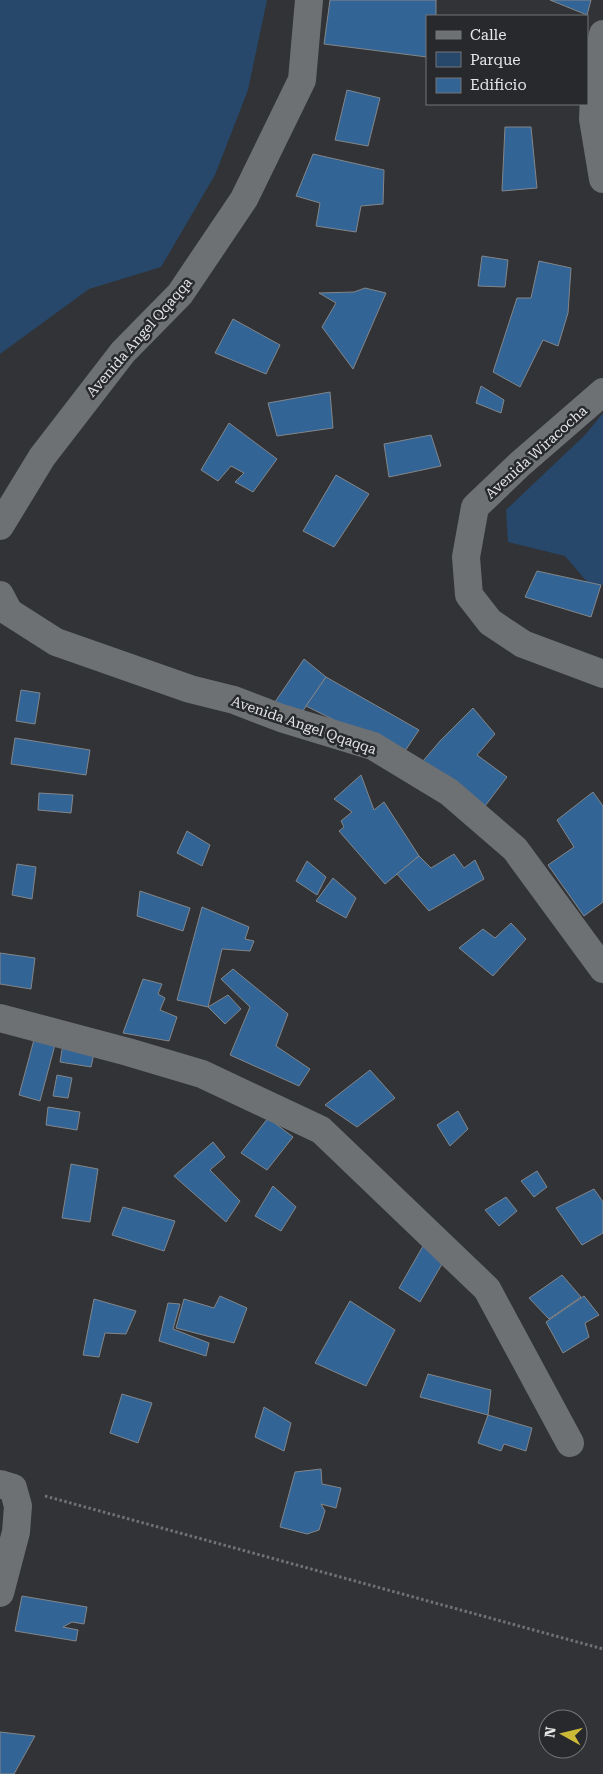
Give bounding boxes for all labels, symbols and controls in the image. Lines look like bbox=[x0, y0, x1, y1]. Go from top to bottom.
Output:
legend bbox=[426, 15, 588, 105]
text: Calle bbox=[470, 26, 506, 44]
text: Parque bbox=[470, 51, 521, 69]
text: Edificio bbox=[470, 76, 527, 94]
street label: Avenida Angel Qqaqqa bbox=[83, 274, 195, 400]
street label: Avenida Wiracocha bbox=[482, 402, 590, 502]
street label: Avenida Angel Qqaqqa bbox=[229, 693, 379, 758]
north arrow bbox=[538, 1709, 588, 1759]
text: N bbox=[541, 1726, 559, 1739]

